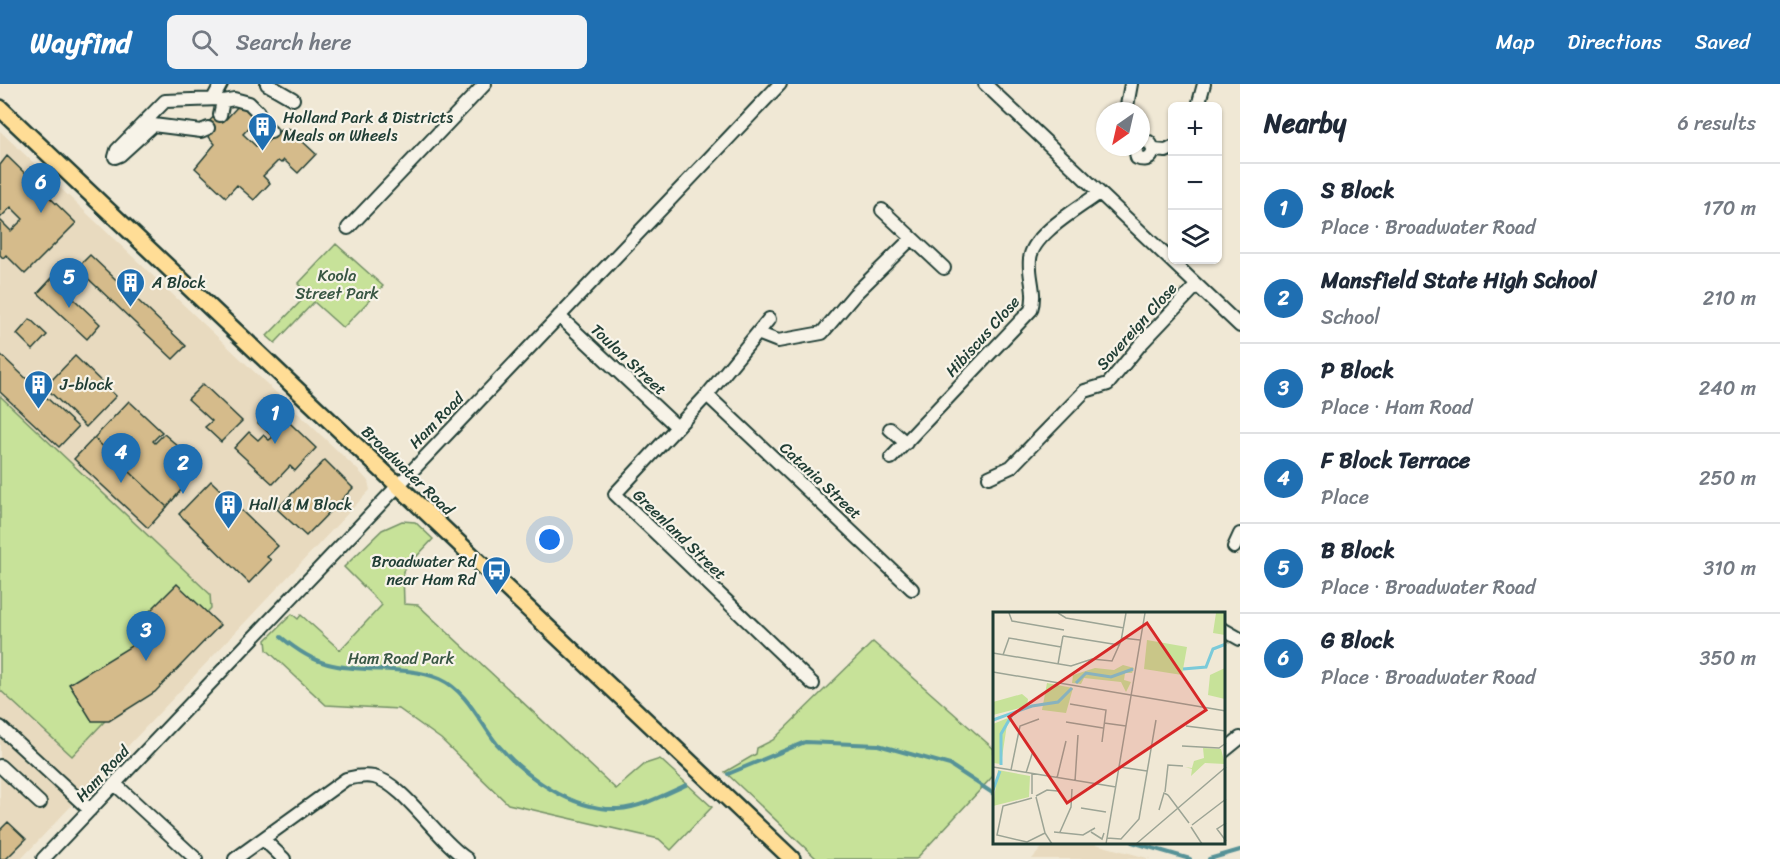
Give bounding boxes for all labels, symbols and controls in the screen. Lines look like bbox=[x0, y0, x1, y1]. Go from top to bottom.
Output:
search box bbox=[167, 15, 587, 69]
text: Wayfind bbox=[30, 18, 131, 67]
text: Search here bbox=[236, 23, 352, 62]
text: Map bbox=[1496, 23, 1534, 61]
text: Directions bbox=[1567, 23, 1662, 61]
text: Saved bbox=[1695, 23, 1750, 61]
icon: search bbox=[188, 26, 221, 59]
text: Nearby bbox=[1264, 100, 1346, 146]
north arrow bbox=[1096, 102, 1150, 156]
map controls bbox=[1168, 102, 1222, 264]
button: + bbox=[1168, 102, 1222, 156]
place label: Holland Park & Districts Meals on Wheels bbox=[283, 103, 453, 150]
text: 6 results bbox=[1677, 106, 1756, 141]
building icon: Holland Park & Districts Meals on Wheels bbox=[246, 110, 278, 152]
button: − bbox=[1168, 156, 1222, 210]
pin: 6 bbox=[22, 164, 60, 213]
text: S Block bbox=[1321, 171, 1395, 210]
text: 1 bbox=[1279, 191, 1288, 226]
text: 170 m bbox=[1703, 191, 1756, 226]
button: layers bbox=[1168, 210, 1222, 264]
text: Place · Broadwater Road bbox=[1321, 210, 1536, 245]
pin: 5 bbox=[50, 258, 88, 308]
park label: Koola Street Park bbox=[295, 261, 379, 308]
text: Mansfield State High School bbox=[1321, 261, 1596, 300]
building icon: A Block bbox=[115, 266, 147, 308]
place label: A Block bbox=[151, 268, 206, 297]
street label: Sovereign Close bbox=[1089, 275, 1184, 377]
text: 2 bbox=[1278, 281, 1289, 316]
text: 210 m bbox=[1703, 281, 1756, 316]
street label: Hibiscus Close bbox=[938, 289, 1027, 384]
text: School bbox=[1321, 300, 1380, 335]
street label: Toulon Street bbox=[584, 316, 674, 403]
text: P Block bbox=[1321, 351, 1394, 390]
building icon: J-block bbox=[23, 368, 55, 410]
place label: J-block bbox=[59, 370, 113, 399]
text: 3 bbox=[1278, 371, 1289, 406]
text: 240 m bbox=[1699, 371, 1756, 406]
street label: Ham Road bbox=[402, 384, 472, 456]
text: Place · Ham Road bbox=[1321, 390, 1473, 425]
pin: 1 bbox=[256, 394, 294, 444]
street label: Broadwater Road bbox=[354, 418, 462, 524]
pin: 4 bbox=[102, 434, 140, 483]
street label: Catania Street bbox=[773, 434, 869, 527]
text: F Block Terrace bbox=[1321, 441, 1470, 480]
pin: 2 bbox=[164, 444, 202, 494]
text: 4 bbox=[1277, 461, 1290, 496]
text: 250 m bbox=[1699, 461, 1756, 496]
text: Place bbox=[1321, 480, 1369, 515]
street label: Greenland Street bbox=[626, 482, 734, 587]
building icon: Hall & M Block bbox=[212, 488, 244, 530]
place label: Hall & M Block bbox=[249, 490, 353, 519]
your location bbox=[535, 525, 564, 554]
text: B Block bbox=[1321, 531, 1395, 570]
place label: Broadwater Rd near Ham Rd bbox=[372, 547, 478, 594]
text: 5 bbox=[1277, 551, 1290, 586]
text: 310 m bbox=[1703, 551, 1756, 586]
bus stop icon: Broadwater Rd near Ham Rd bbox=[481, 554, 513, 596]
text: Place · Broadwater Road bbox=[1321, 570, 1536, 605]
pin: 3 bbox=[126, 612, 166, 661]
inset map bbox=[993, 612, 1225, 844]
text: G Block bbox=[1321, 621, 1395, 660]
text: 6 bbox=[1278, 641, 1289, 676]
text: 350 m bbox=[1700, 641, 1756, 676]
park label: Ham Road Park bbox=[348, 644, 455, 673]
text: Place · Broadwater Road bbox=[1321, 660, 1536, 695]
street label: Ham Road bbox=[68, 737, 138, 809]

